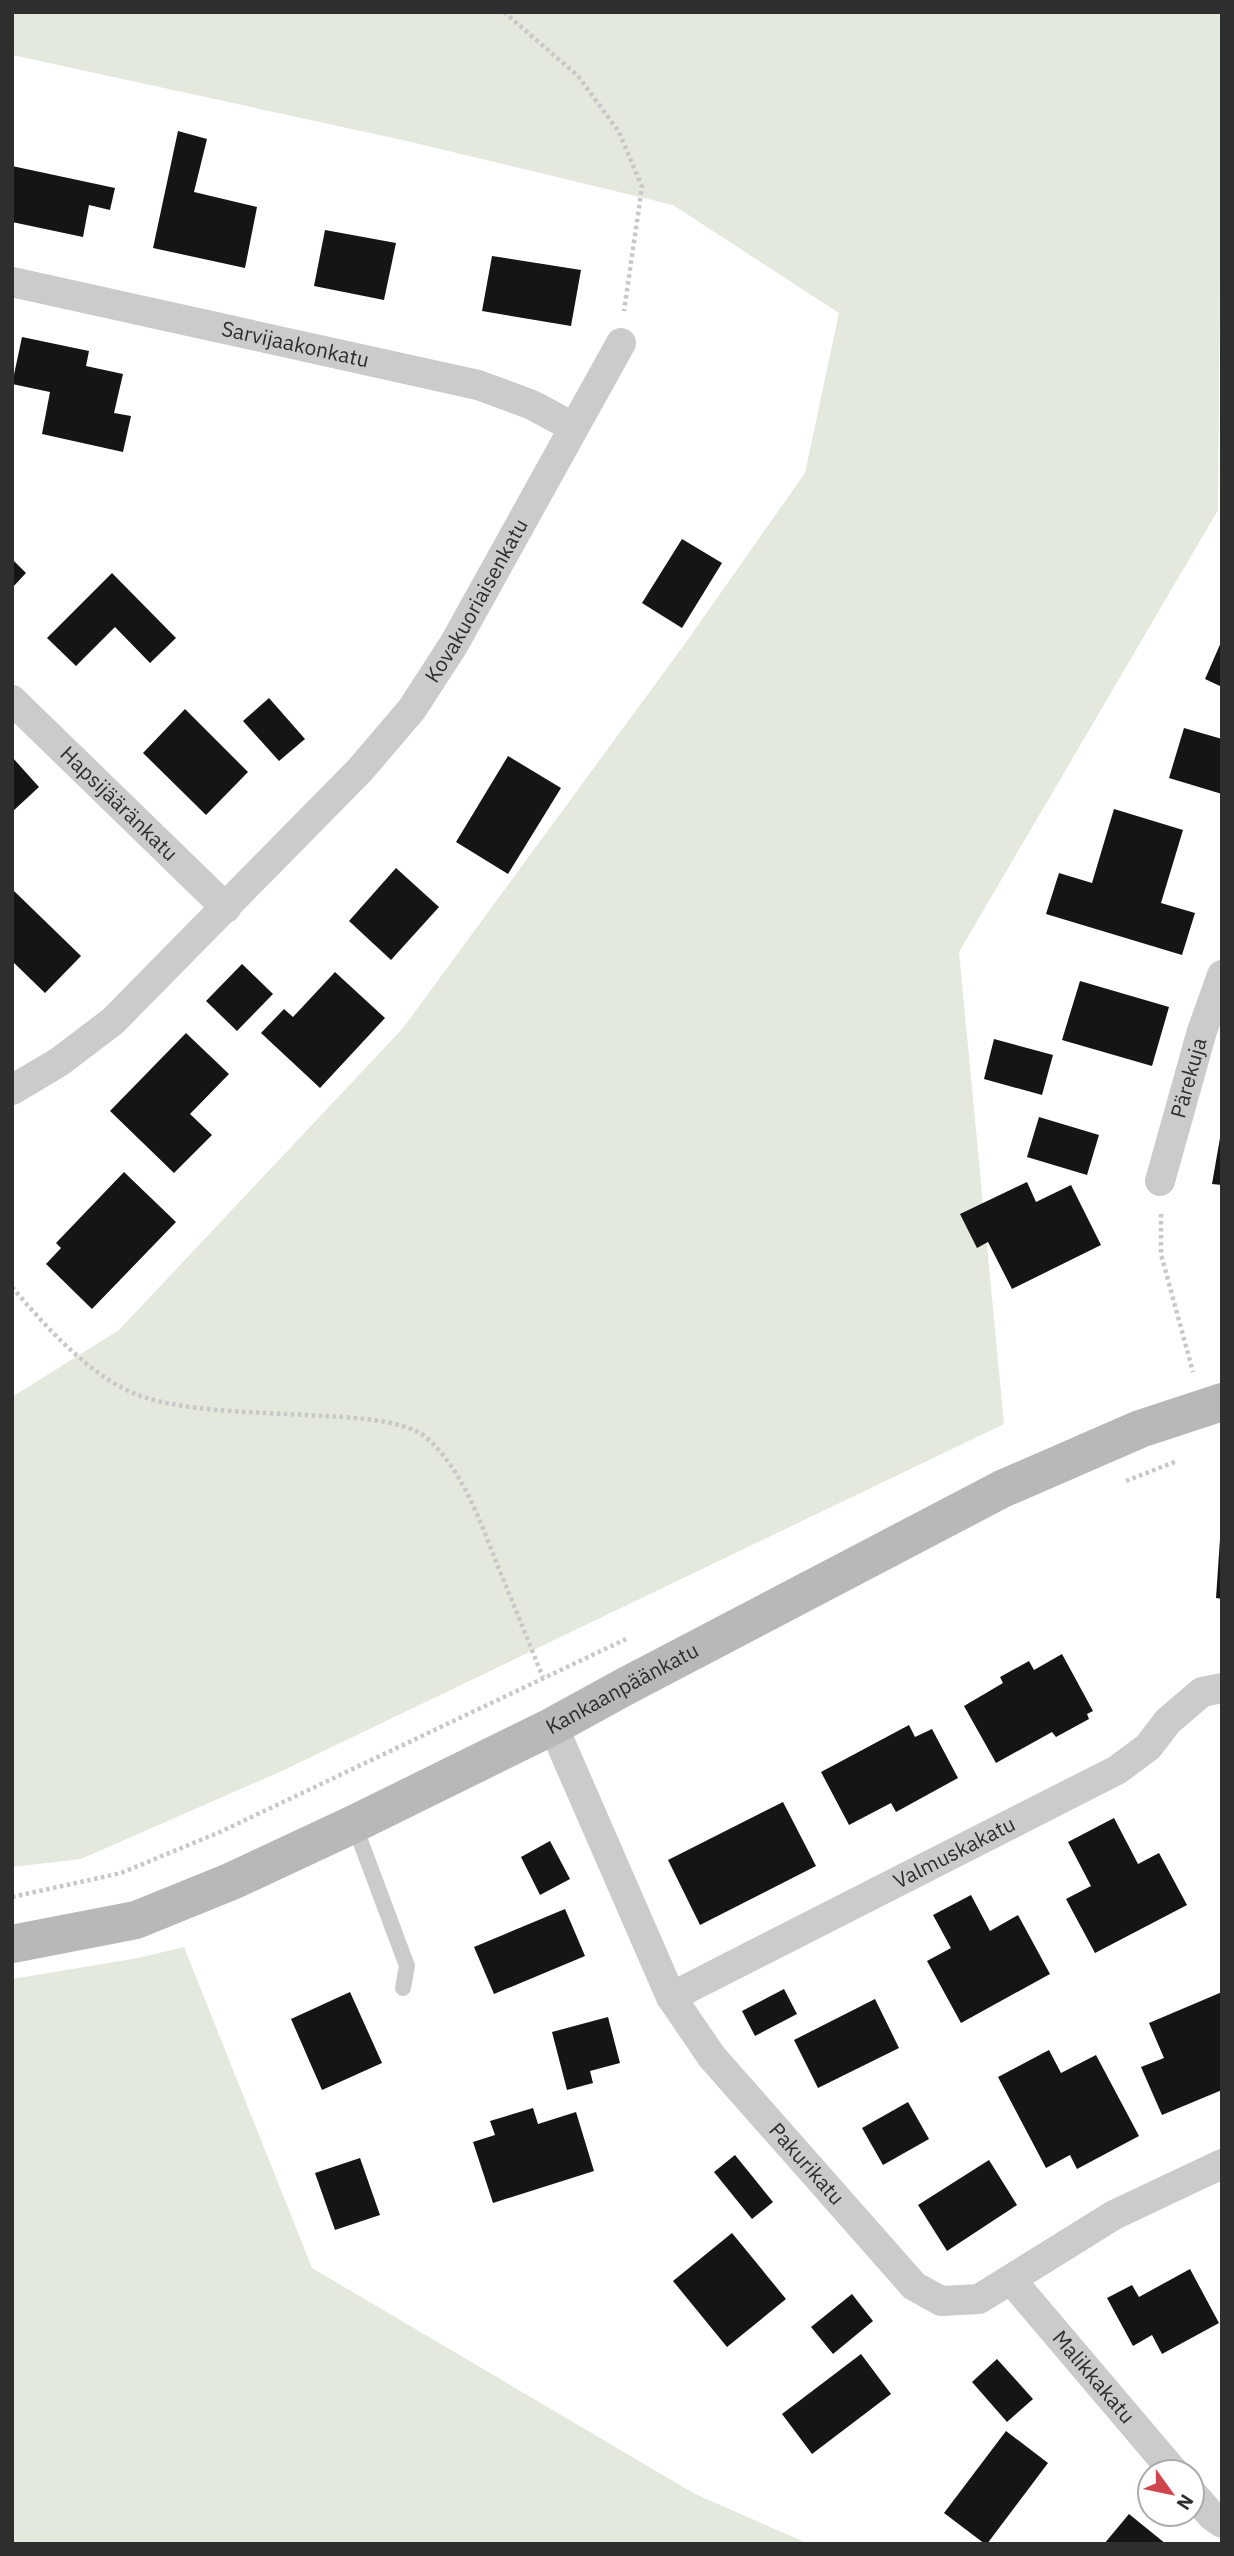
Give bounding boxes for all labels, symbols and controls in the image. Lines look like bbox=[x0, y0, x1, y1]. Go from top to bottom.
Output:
street label: Sarvijaakonkatu bbox=[219, 314, 372, 374]
street label: Kovakuoriaisenkatu bbox=[418, 513, 534, 688]
street label: Hapsijääränkatu bbox=[55, 740, 184, 867]
street label: Pärekuja bbox=[1163, 1034, 1212, 1121]
street label: Kankaanpäänkatu bbox=[540, 1636, 703, 1740]
street label: Valmuskakatu bbox=[888, 1809, 1020, 1895]
street label: Pakurikatu bbox=[763, 2116, 851, 2211]
street label: Malikkakatu bbox=[1047, 2324, 1142, 2429]
north arrow bbox=[1136, 2458, 1206, 2528]
text: N bbox=[1171, 2490, 1199, 2515]

